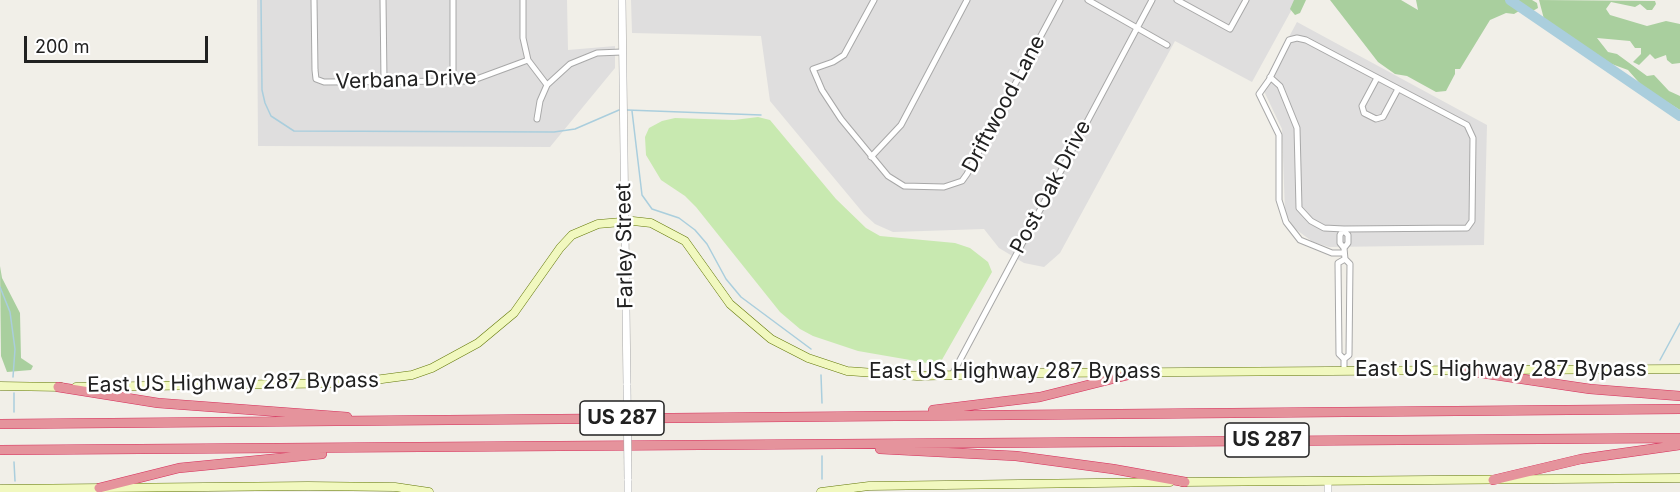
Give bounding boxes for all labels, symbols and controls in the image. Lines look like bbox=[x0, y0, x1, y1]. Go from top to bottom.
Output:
scale bar bbox=[27, 24, 212, 62]
street label: Driftwood Lane bbox=[957, 31, 1051, 177]
text: 200 m bbox=[35, 36, 90, 57]
street label: Verbana Drive bbox=[335, 65, 477, 95]
street label: Post Oak Drive bbox=[1005, 116, 1097, 258]
street label: Farley Street bbox=[611, 183, 639, 309]
street label: East US Highway 287 Bypass bbox=[1355, 357, 1647, 383]
street label: East US Highway 287 Bypass bbox=[869, 359, 1161, 385]
street label: East US Highway 287 Bypass bbox=[87, 368, 379, 398]
road number: US 287 bbox=[580, 401, 664, 435]
road number: US 287 bbox=[1225, 423, 1309, 457]

